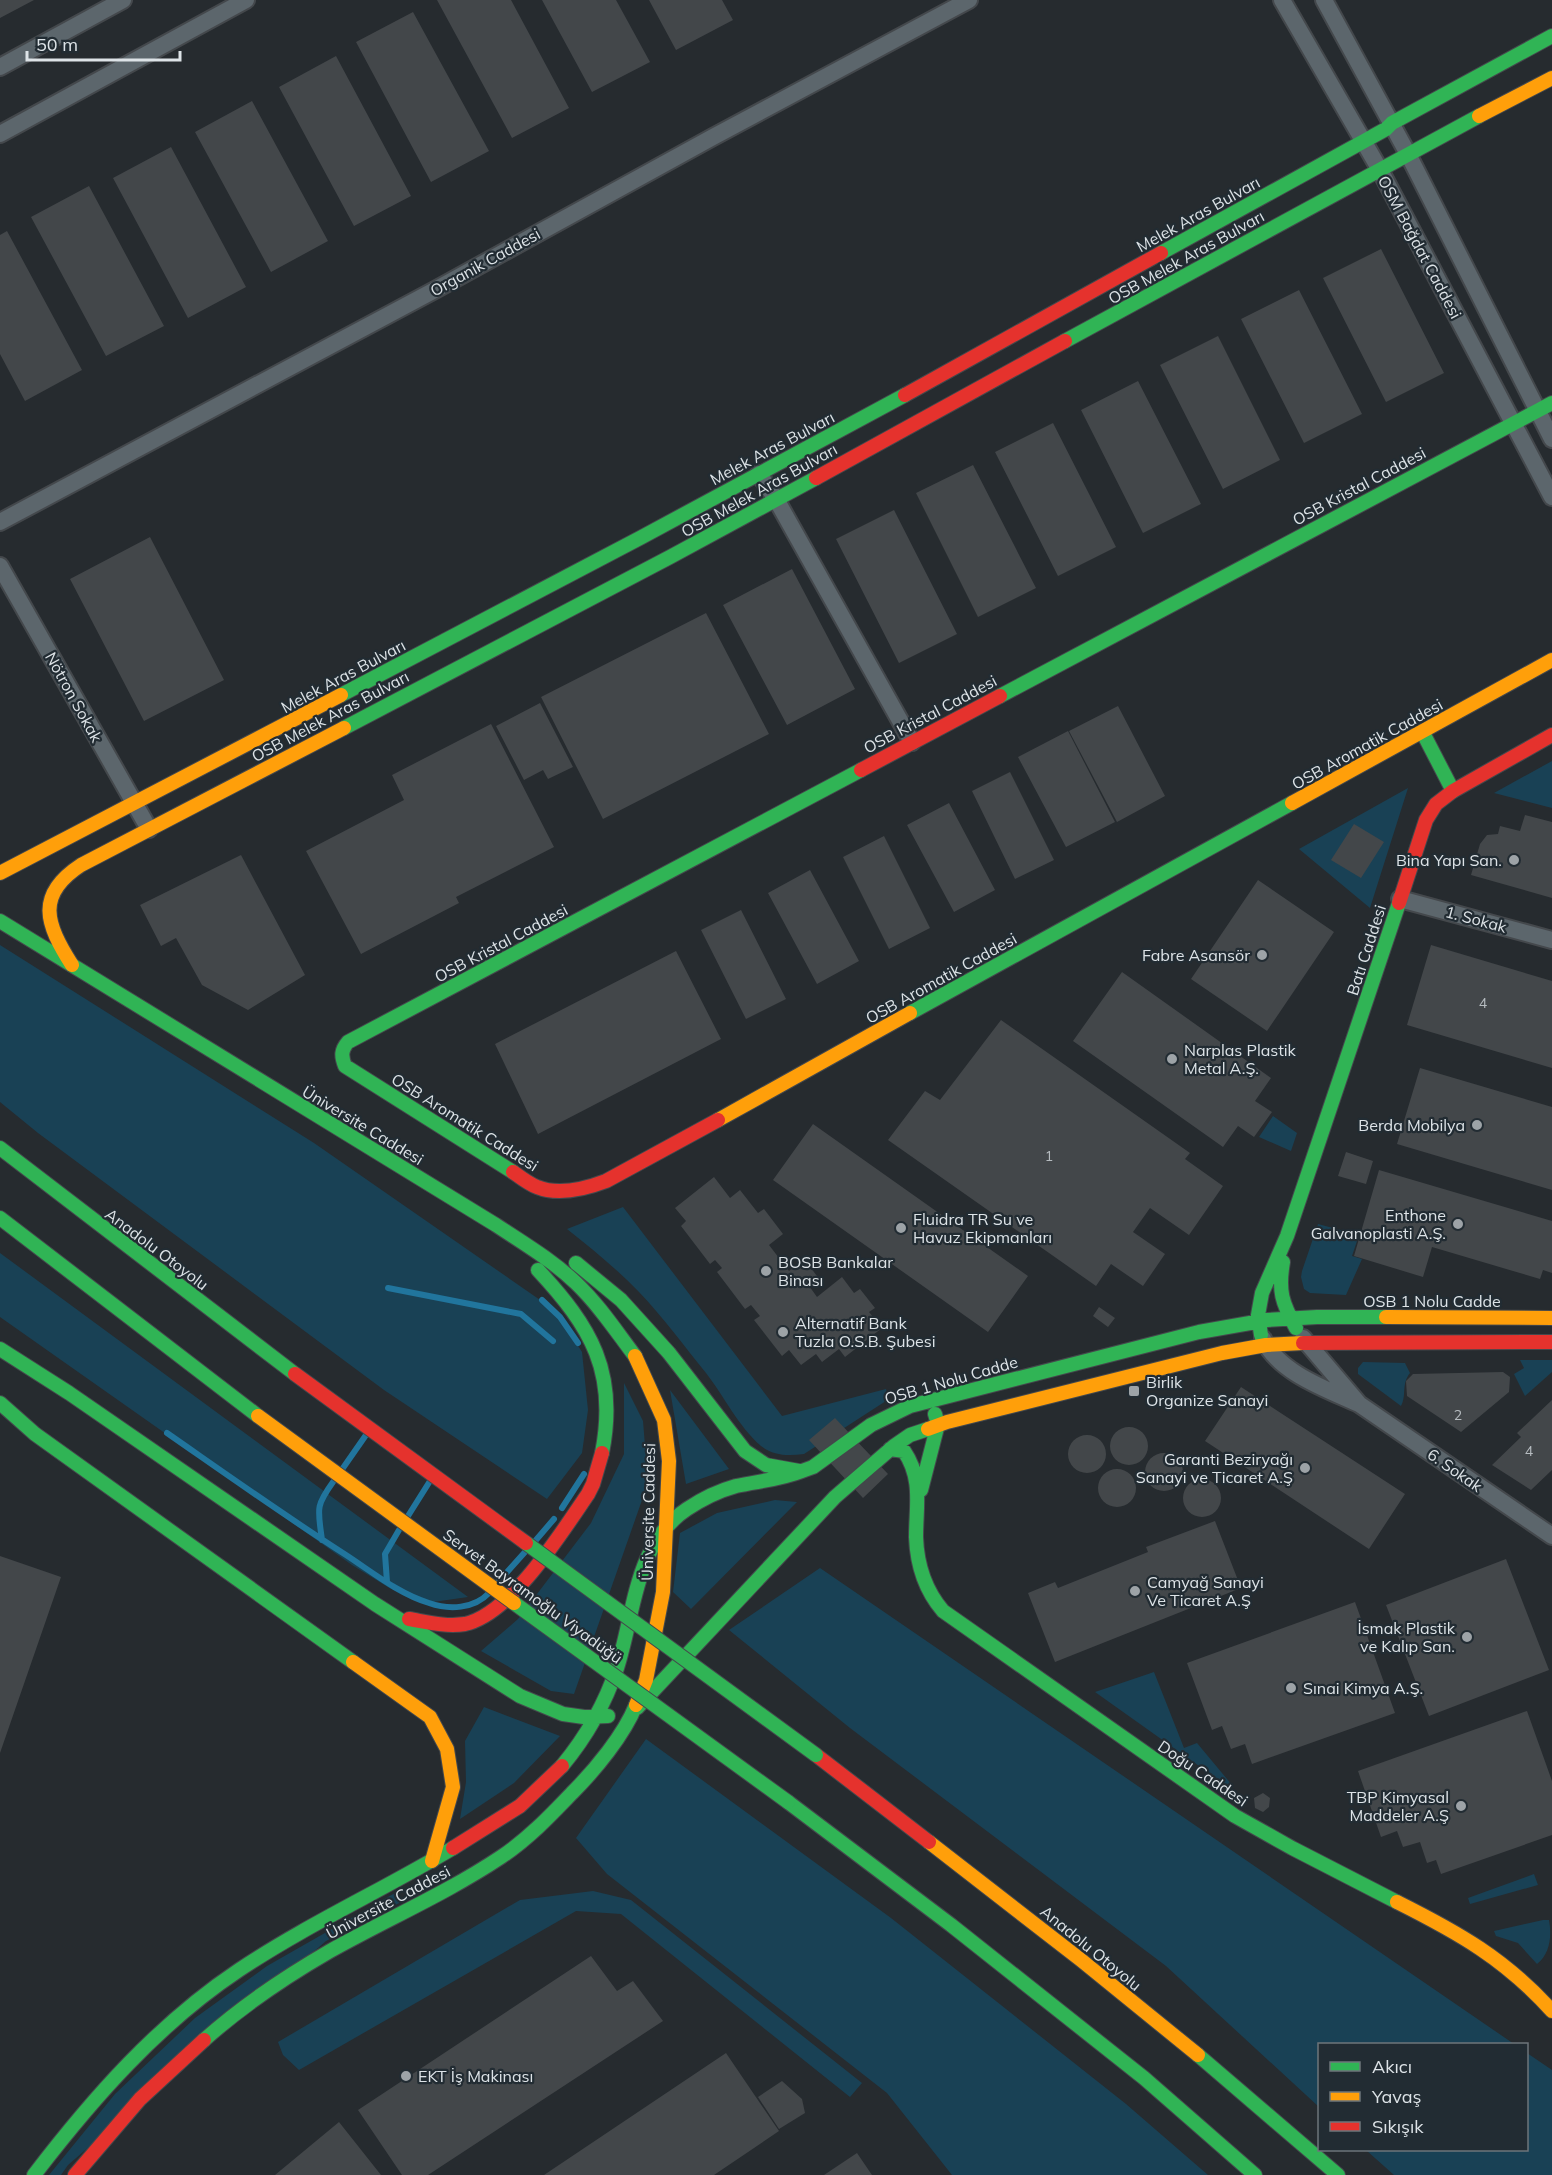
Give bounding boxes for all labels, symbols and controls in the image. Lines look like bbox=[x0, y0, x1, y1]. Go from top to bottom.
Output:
scale bar bbox=[27, 24, 180, 62]
text: 50 m bbox=[36, 33, 78, 56]
street label: Melek Aras Bulvarı bbox=[1133, 172, 1263, 256]
street label: OSM Bağdat Caddesi bbox=[1374, 172, 1466, 322]
street label: OSB Melek Aras Bulvarı bbox=[1104, 206, 1268, 308]
street label: Organik Caddesi bbox=[426, 223, 544, 301]
street label: Melek Aras Bulvarı bbox=[706, 407, 838, 489]
street label: OSB Melek Aras Bulvarı bbox=[677, 439, 841, 541]
street label: OSB Kristal Caddesi bbox=[1289, 442, 1429, 530]
street label: Melek Aras Bulvarı bbox=[277, 635, 409, 717]
street label: Nötron Sokak bbox=[41, 648, 107, 746]
street label: OSB Melek Aras Bulvarı bbox=[248, 666, 412, 766]
street label: OSB Kristal Caddesi bbox=[860, 670, 1000, 758]
street label: OSB Aromatik Caddesi bbox=[1288, 694, 1446, 794]
place label: Bina Yapı San. bbox=[1396, 850, 1502, 870]
marker: Bina Yapı San. bbox=[1507, 853, 1521, 867]
street label: OSB Kristal Caddesi bbox=[431, 899, 571, 987]
street label: 1. Sokak bbox=[1443, 901, 1510, 937]
street label: Batı Caddesi bbox=[1342, 902, 1390, 998]
street label: OSB Aromatik Caddesi bbox=[862, 928, 1020, 1028]
place label: Fabre Asansör bbox=[1142, 945, 1250, 965]
marker: Fabre Asansör bbox=[1255, 948, 1269, 962]
house number: 4 bbox=[1479, 994, 1488, 1012]
place label: Narplas Plastik Metal A.Ş. bbox=[1184, 1040, 1297, 1078]
marker: Narplas Plastik Metal A.Ş. bbox=[1165, 1052, 1179, 1066]
street label: OSB Aromatik Caddesi bbox=[388, 1069, 542, 1175]
street label: Üniversite Caddesi bbox=[299, 1081, 427, 1169]
place label: Berda Mobilya bbox=[1358, 1115, 1465, 1135]
marker: Berda Mobilya bbox=[1470, 1118, 1484, 1132]
house number: 1 bbox=[1045, 1147, 1053, 1165]
street label: Anadolu Otoyolu bbox=[101, 1204, 213, 1294]
place label: Enthone Galvanoplasti A.Ş. bbox=[1311, 1205, 1446, 1243]
place label: Fluidra TR Su ve Havuz Ekipmanları bbox=[913, 1209, 1052, 1247]
marker: Enthone Galvanoplasti A.Ş. bbox=[1451, 1217, 1465, 1231]
marker: Fluidra TR Su ve Havuz Ekipmanları bbox=[894, 1221, 908, 1235]
place label: BOSB Bankalar Binası bbox=[778, 1252, 893, 1290]
marker: BOSB Bankalar Binası bbox=[759, 1264, 773, 1278]
street label: OSB 1 Nolu Cadde bbox=[1363, 1291, 1501, 1311]
place label: Alternatif Bank Tuzla O.S.B. Şubesi bbox=[795, 1313, 935, 1351]
marker: Alternatif Bank Tuzla O.S.B. Şubesi bbox=[776, 1325, 790, 1339]
street label: OSB 1 Nolu Cadde bbox=[882, 1351, 1020, 1409]
place label: Birlik Organize Sanayi bbox=[1146, 1372, 1268, 1410]
marker: Birlik Organize Sanayi bbox=[1127, 1384, 1141, 1398]
house number: 2 bbox=[1454, 1406, 1462, 1424]
house number: 4 bbox=[1525, 1442, 1534, 1460]
street label: Üniversite Caddesi bbox=[637, 1443, 659, 1581]
street label: 6. Sokak bbox=[1424, 1444, 1487, 1497]
place label: Garanti Beziryağı Sanayi ve Ticaret A.Ş bbox=[1136, 1449, 1293, 1487]
marker: Garanti Beziryağı Sanayi ve Ticaret A.Ş bbox=[1298, 1461, 1312, 1475]
street label: Servet Bayramoğlu Viyadüğü bbox=[439, 1524, 627, 1668]
place label: Camyağ Sanayi Ve Ticaret A.Ş bbox=[1147, 1572, 1264, 1610]
marker: Camyağ Sanayi Ve Ticaret A.Ş bbox=[1128, 1584, 1142, 1598]
place label: İsmak Plastik ve Kalıp San. bbox=[1358, 1618, 1456, 1656]
marker: İsmak Plastik ve Kalıp San. bbox=[1460, 1630, 1474, 1644]
place label: Sınai Kimya A.Ş. bbox=[1303, 1678, 1423, 1698]
marker: Sınai Kimya A.Ş. bbox=[1284, 1681, 1298, 1695]
street label: Doğu Caddesi bbox=[1154, 1736, 1252, 1810]
place label: TBP Kimyasal Maddeler A.Ş bbox=[1347, 1787, 1449, 1825]
marker: TBP Kimyasal Maddeler A.Ş bbox=[1454, 1799, 1468, 1813]
street label: Üniversite Caddesi bbox=[322, 1861, 454, 1943]
street label: Anadolu Otoyolu bbox=[1036, 1901, 1146, 1995]
legend bbox=[1318, 2043, 1528, 2151]
text: Akıcı bbox=[1372, 2055, 1412, 2078]
place label: EKT İş Makinası bbox=[418, 2066, 533, 2086]
marker: EKT İş Makinası bbox=[399, 2069, 413, 2083]
text: Yavaş bbox=[1371, 2085, 1421, 2108]
text: Sıkışık bbox=[1372, 2115, 1424, 2138]

